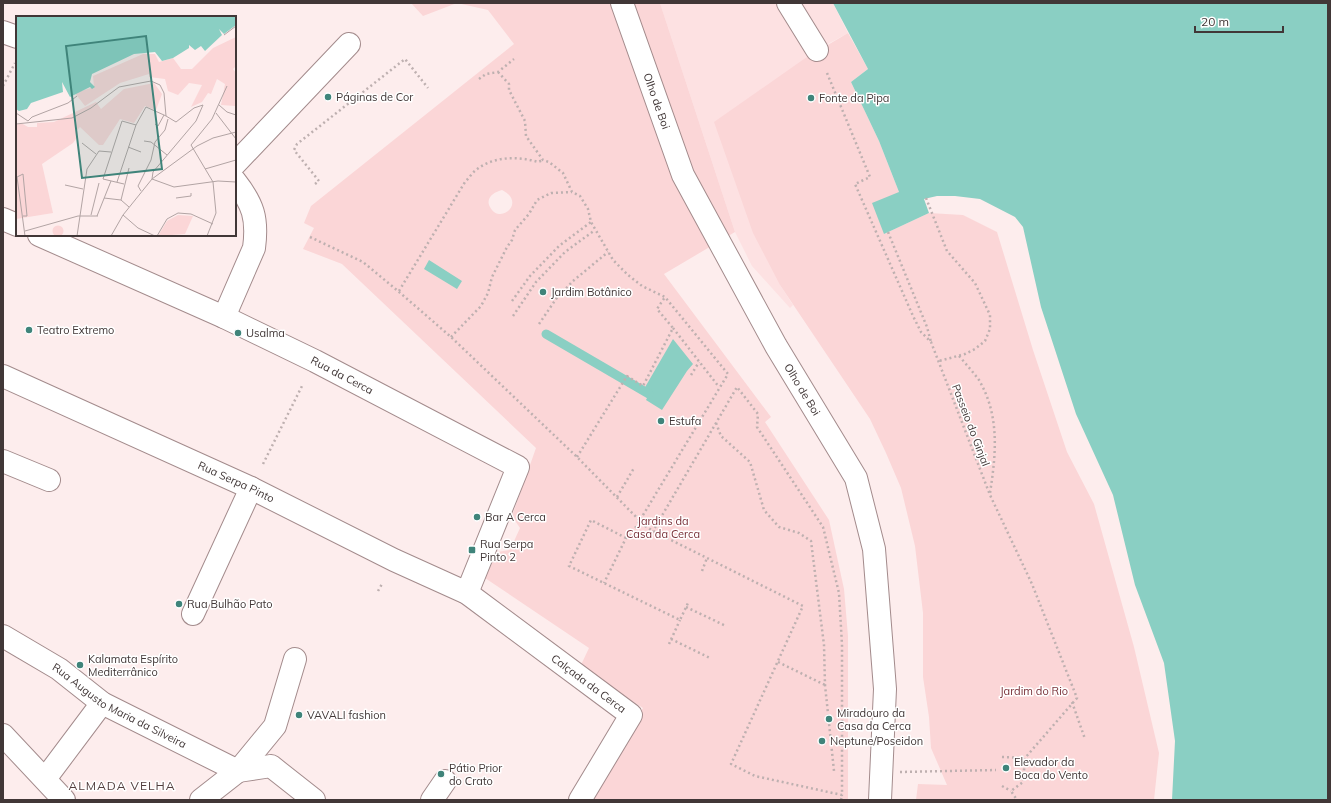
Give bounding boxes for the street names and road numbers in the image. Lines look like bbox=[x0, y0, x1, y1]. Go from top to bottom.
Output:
street label: Olho de Boi bbox=[640, 71, 673, 131]
street label: Rua da Cerca bbox=[308, 353, 376, 397]
street label: Olho de Boi bbox=[781, 361, 824, 418]
street label: Passeio do Ginjal bbox=[949, 382, 993, 468]
street label: Rua Serpa Pinto bbox=[196, 458, 277, 506]
street label: Calçada da Cerca bbox=[548, 651, 629, 716]
street label: Rua Augusto Maria da Silveira bbox=[50, 660, 189, 751]

